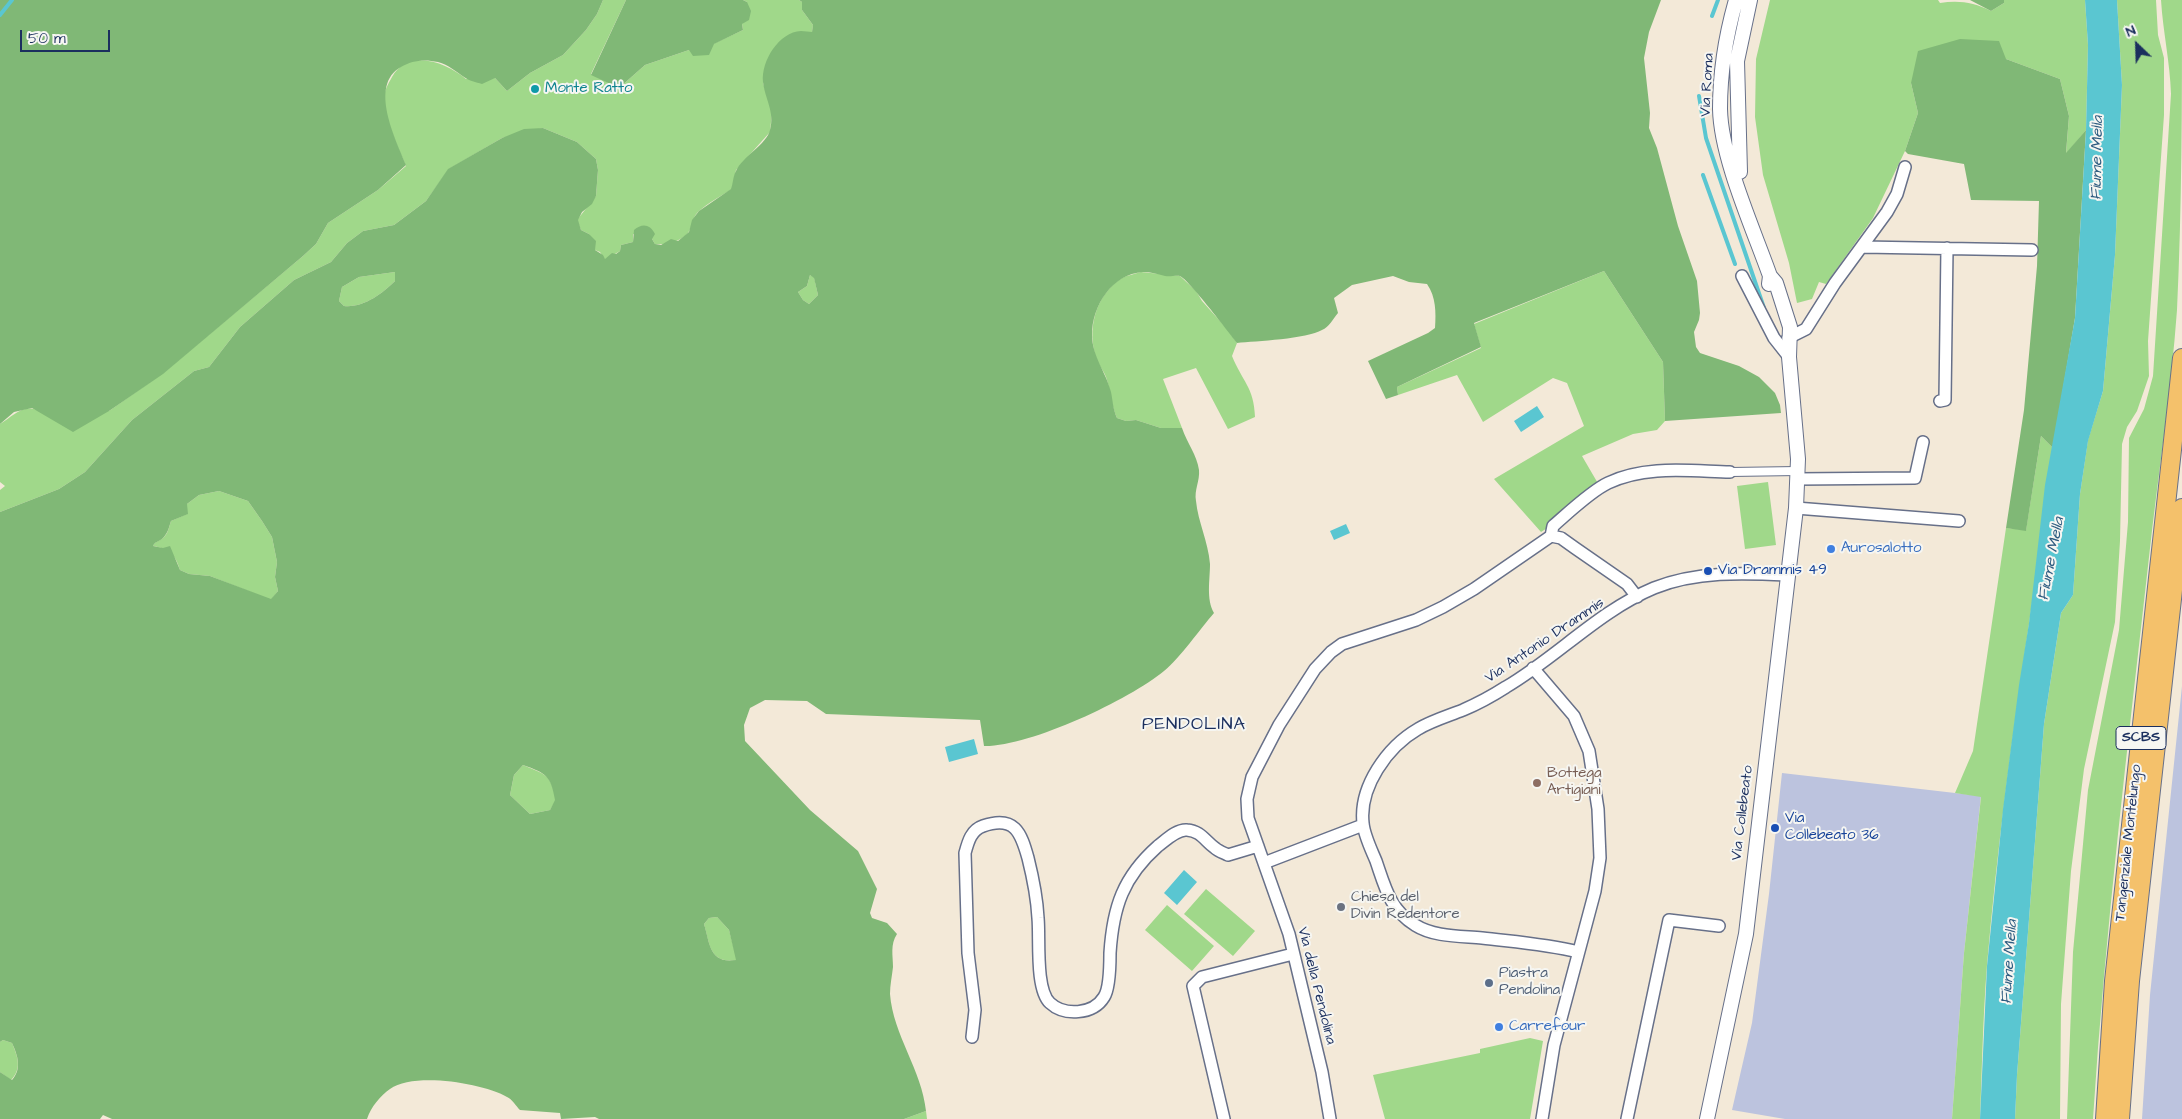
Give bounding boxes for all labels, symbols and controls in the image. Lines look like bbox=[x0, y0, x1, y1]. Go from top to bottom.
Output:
scale bar bbox=[22, 20, 112, 52]
north arrow bbox=[2112, 20, 2162, 70]
text: N bbox=[2123, 20, 2139, 42]
text: 50 m bbox=[28, 28, 66, 49]
street label: Via Roma bbox=[1697, 53, 1719, 117]
place label: Monte Ratto bbox=[545, 80, 632, 98]
marker: Monte Ratto bbox=[529, 83, 541, 95]
water label: Fiume Mella bbox=[2088, 116, 2108, 200]
water label: Fiume Mella bbox=[2035, 516, 2069, 602]
place label: Aurosalotto bbox=[1841, 540, 1921, 558]
marker: Aurosalotto bbox=[1825, 543, 1837, 555]
place label: Via Drammis 49 bbox=[1718, 562, 1827, 580]
marker: Via Drammis 49 bbox=[1702, 565, 1714, 577]
street label: Via Antonio Drammis bbox=[1482, 594, 1608, 688]
district label: PENDOLINA bbox=[1141, 714, 1247, 736]
road number: SCBS bbox=[2116, 726, 2166, 750]
street label: Via Collebeato bbox=[1728, 764, 1758, 862]
street label: Tangenziale Montelungo bbox=[2112, 764, 2146, 922]
place label: Bottega Artigiani bbox=[1547, 765, 1602, 800]
marker: Bottega Artigiani bbox=[1531, 777, 1543, 789]
place label: Via Collebeato 36 bbox=[1785, 810, 1879, 845]
marker: Via Collebeato 36 bbox=[1769, 822, 1781, 834]
place label: Chiesa del Divin Redentore bbox=[1351, 889, 1460, 924]
marker: Chiesa del Divin Redentore bbox=[1335, 901, 1347, 913]
water label: Fiume Mella bbox=[1997, 919, 2023, 1005]
street label: Via della Pendolina bbox=[1293, 925, 1339, 1047]
place label: Piastra Pendolina bbox=[1499, 965, 1560, 1000]
marker: Piastra Pendolina bbox=[1483, 977, 1495, 989]
place label: Carrefour bbox=[1509, 1018, 1585, 1036]
marker: Carrefour bbox=[1493, 1021, 1505, 1033]

